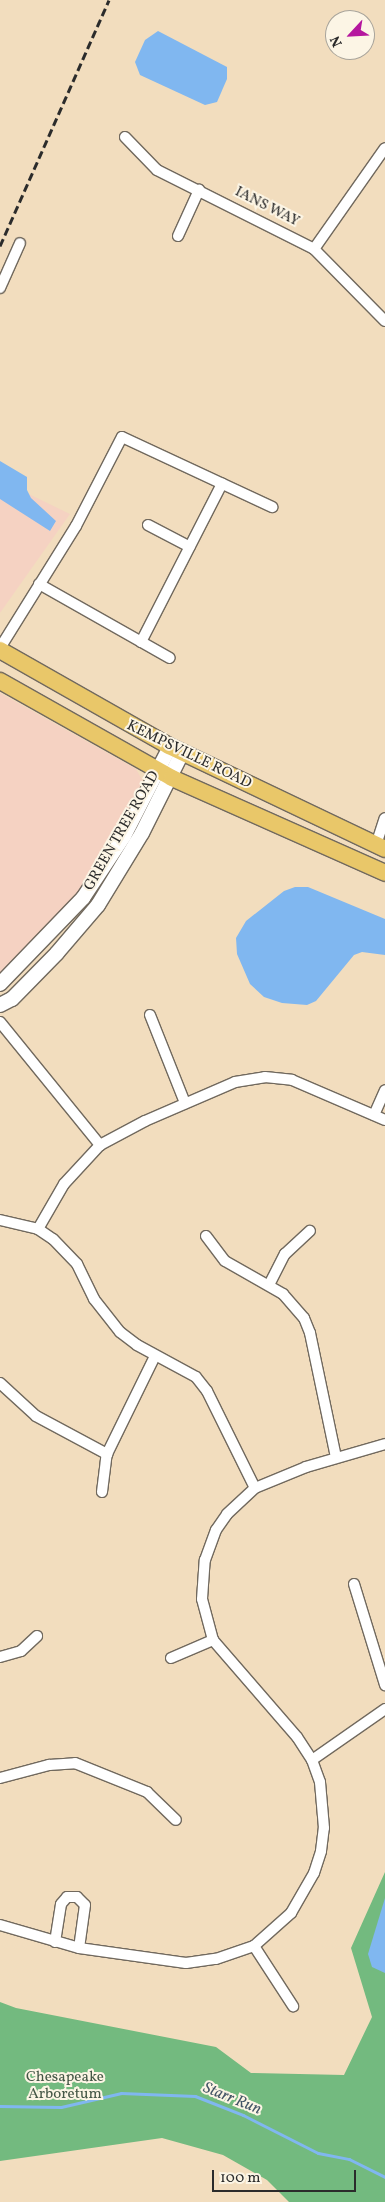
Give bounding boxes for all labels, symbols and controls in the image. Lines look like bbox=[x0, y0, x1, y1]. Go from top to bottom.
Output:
north arrow bbox=[325, 10, 375, 60]
text: N bbox=[326, 33, 348, 50]
street label: IANS WAY bbox=[231, 183, 303, 231]
street label: KEMPSVILLE ROAD bbox=[124, 717, 254, 793]
street label: GREEN TREE ROAD bbox=[80, 768, 164, 894]
park label: Chesapeake Arboretum bbox=[26, 2068, 104, 2103]
water label: Starr Run bbox=[200, 2079, 264, 2119]
scale bar bbox=[215, 2160, 359, 2192]
text: 100 m bbox=[220, 2168, 260, 2189]

